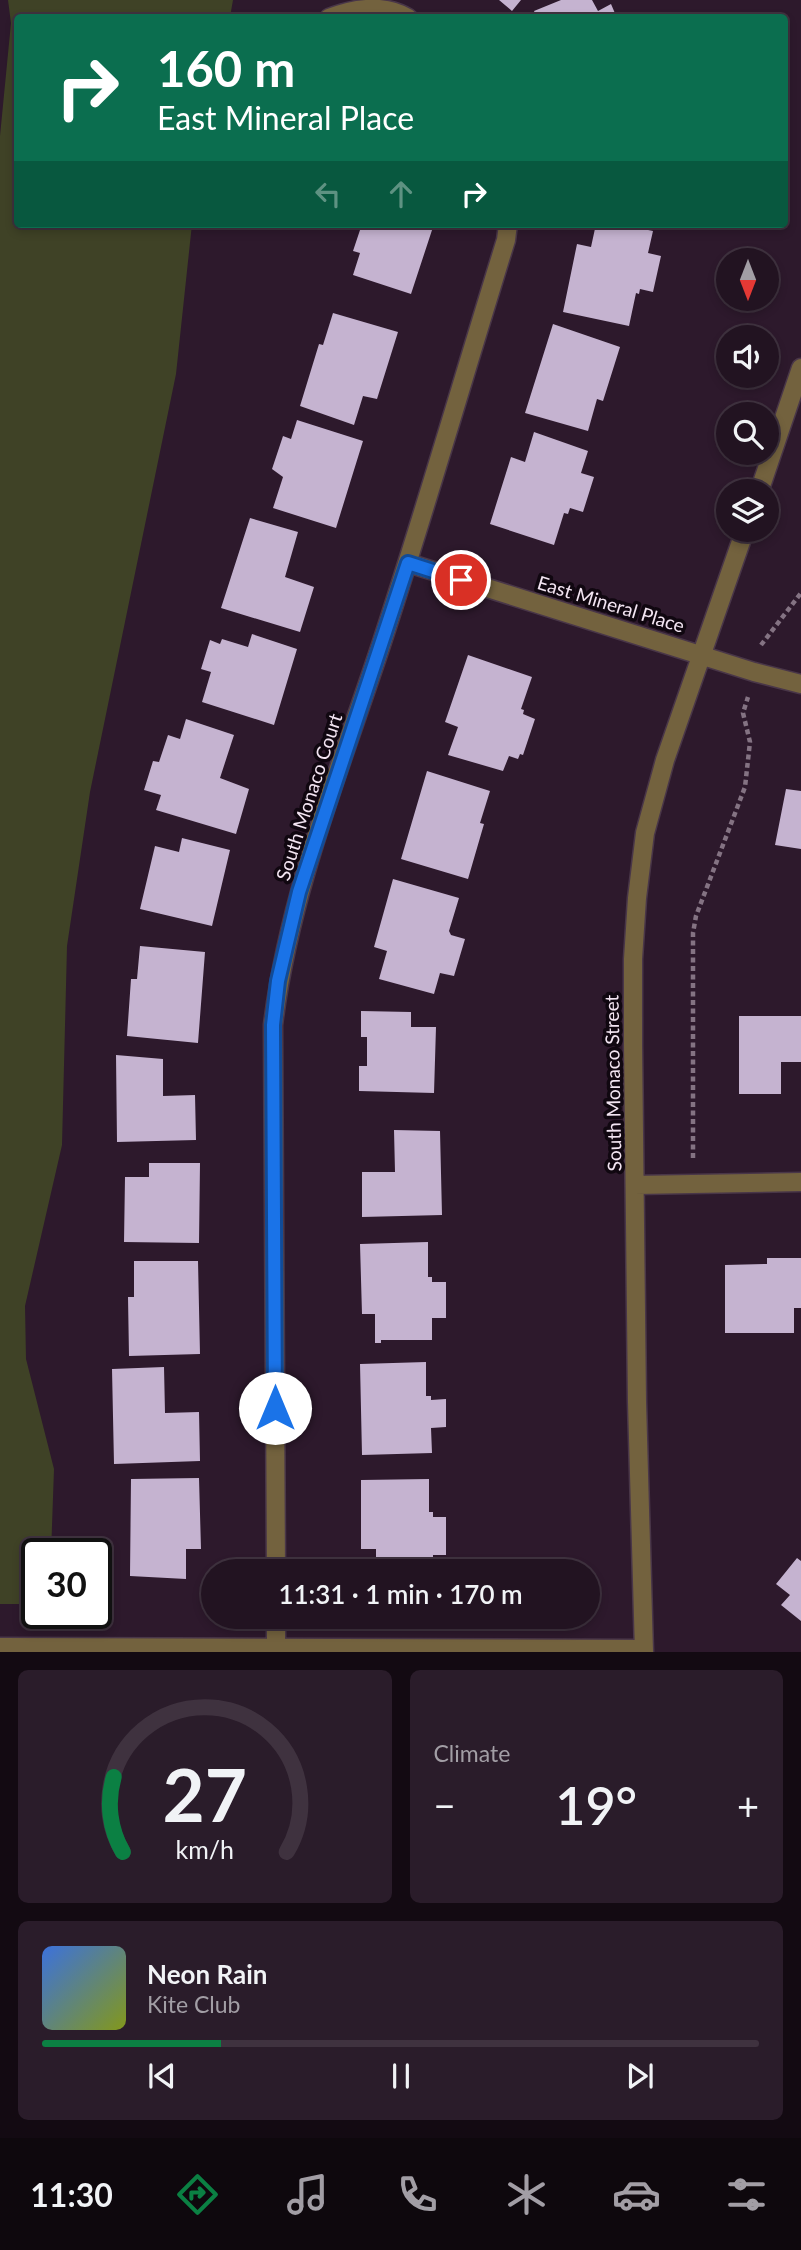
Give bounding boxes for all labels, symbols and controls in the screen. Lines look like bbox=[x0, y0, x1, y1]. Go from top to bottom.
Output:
text: 160 m bbox=[157, 39, 295, 97]
icon: right bbox=[42, 42, 133, 133]
text: East Mineral Place bbox=[157, 98, 414, 137]
icon: left bbox=[309, 175, 347, 213]
icon: ahead bbox=[382, 175, 420, 213]
icon: right bbox=[455, 175, 493, 213]
north arrow bbox=[716, 248, 779, 312]
map controls bbox=[716, 248, 779, 542]
button: sound bbox=[716, 325, 779, 388]
button: search bbox=[716, 402, 779, 465]
button: layers bbox=[716, 479, 779, 542]
pin bbox=[431, 550, 491, 610]
icon: arrive bbox=[442, 561, 480, 599]
street label: East Mineral Place bbox=[535, 570, 688, 637]
street label: South Monaco Court bbox=[271, 710, 346, 883]
street label: South Monaco Street bbox=[599, 994, 626, 1172]
position arrow bbox=[238, 1371, 312, 1445]
speed limit sign: 30 bbox=[21, 1538, 112, 1629]
text: 11:31 · 1 min · 170 m bbox=[278, 1578, 523, 1610]
text: Climate bbox=[434, 1739, 510, 1767]
text: 27 bbox=[163, 1751, 247, 1839]
text: 19° bbox=[555, 1774, 637, 1836]
text: − bbox=[434, 1782, 456, 1828]
text: + bbox=[737, 1782, 759, 1828]
text: km/h bbox=[175, 1834, 234, 1864]
text: Neon Rain bbox=[147, 1958, 267, 1990]
text: Kite Club bbox=[147, 1990, 240, 2018]
icon: previous bbox=[143, 2057, 181, 2095]
icon: pause bbox=[382, 2057, 420, 2095]
icon: next bbox=[621, 2057, 659, 2095]
icon: directions bbox=[173, 2170, 222, 2219]
icon: music bbox=[283, 2170, 332, 2219]
icon: phone bbox=[393, 2170, 442, 2219]
icon: climate bbox=[502, 2170, 551, 2219]
icon: car bbox=[612, 2170, 661, 2219]
icon: filters bbox=[722, 2170, 771, 2219]
text: 11:30 bbox=[30, 2175, 113, 2214]

